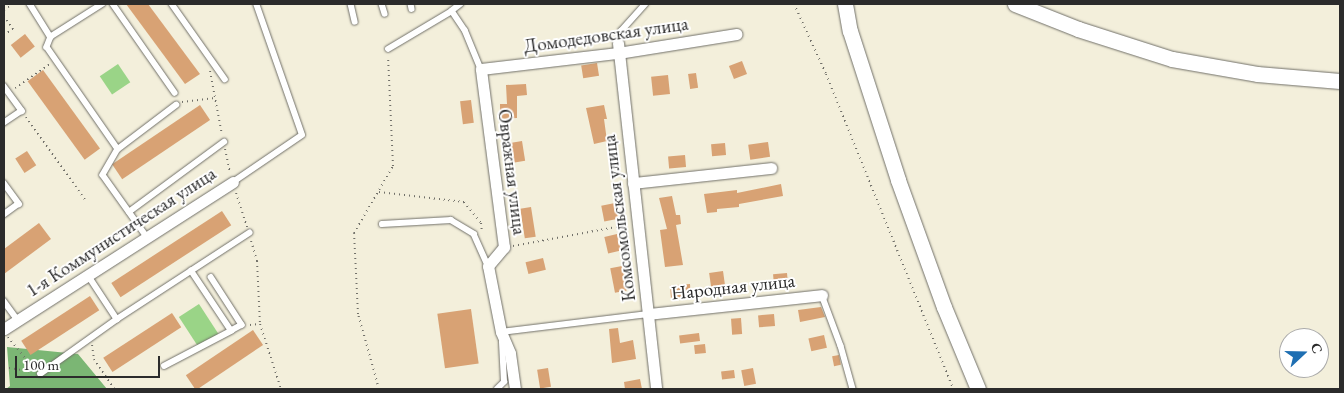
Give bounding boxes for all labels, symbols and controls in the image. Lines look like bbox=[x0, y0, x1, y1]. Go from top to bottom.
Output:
street label: Домодедовская улица bbox=[522, 12, 690, 58]
street label: Овражная улица bbox=[493, 108, 531, 236]
street label: Комсомольская улица bbox=[597, 133, 641, 303]
street label: 1-я Коммунистическая улица bbox=[22, 162, 220, 302]
street label: Народная улица bbox=[670, 269, 796, 305]
north arrow bbox=[1279, 328, 1329, 378]
text: С bbox=[1307, 340, 1327, 356]
scale bar bbox=[18, 346, 162, 378]
text: 100 m bbox=[23, 355, 59, 374]

